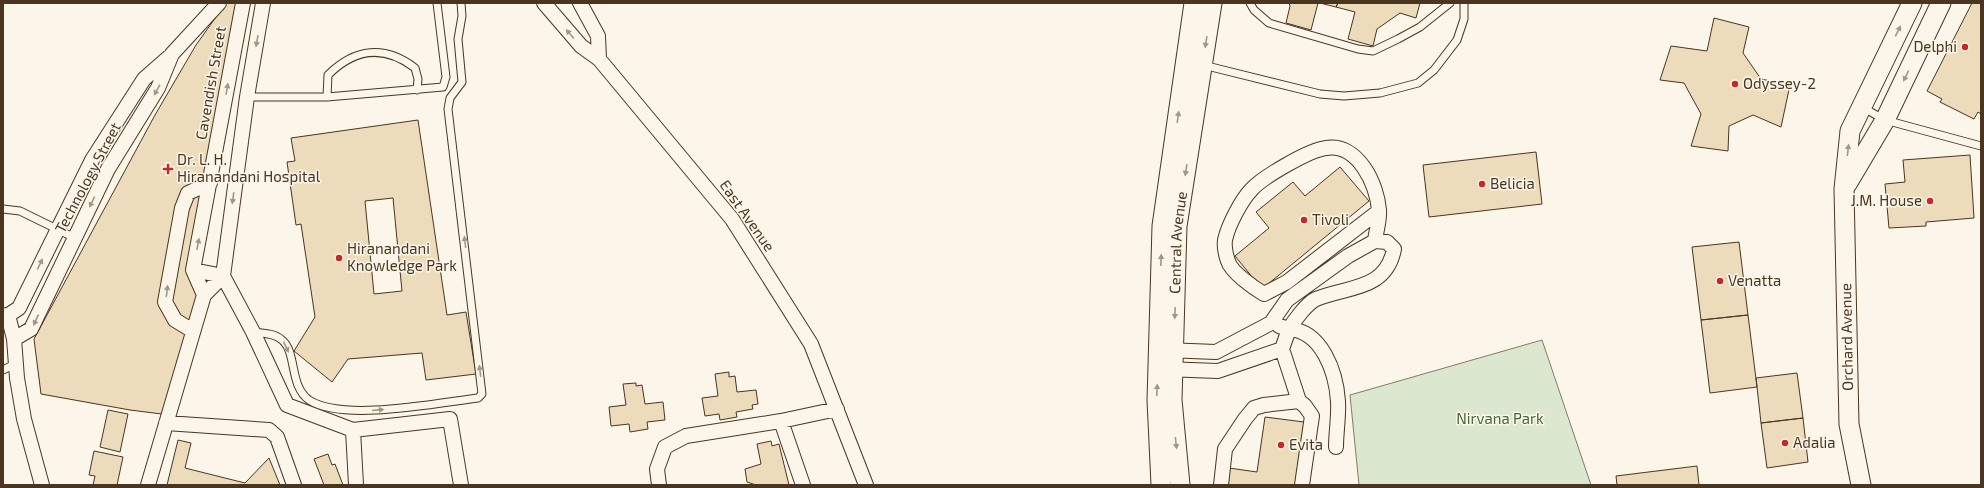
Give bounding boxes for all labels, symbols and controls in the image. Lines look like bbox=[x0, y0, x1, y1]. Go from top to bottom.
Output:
street label: Cavendish Street bbox=[191, 24, 229, 141]
one-way arrow bbox=[1895, 25, 1901, 37]
one-way arrow bbox=[565, 29, 574, 39]
one-way arrow bbox=[253, 35, 259, 48]
one-way arrow bbox=[1203, 35, 1209, 48]
place label: Delphi bbox=[1913, 37, 1957, 55]
marker: Delphi bbox=[1960, 42, 1970, 52]
one-way arrow bbox=[1903, 70, 1909, 82]
place label: Odyssey-2 bbox=[1743, 74, 1816, 92]
marker: Odyssey-2 bbox=[1730, 79, 1740, 89]
one-way arrow bbox=[224, 83, 230, 95]
one-way arrow bbox=[153, 84, 160, 96]
one-way arrow bbox=[1175, 111, 1181, 123]
street label: Technology Street bbox=[50, 119, 124, 236]
one-way arrow bbox=[1845, 144, 1851, 156]
place label: Dr. L. H. Hiranandani Hospital bbox=[177, 150, 321, 185]
marker: Dr. L. H. Hiranandani Hospital bbox=[162, 163, 174, 175]
one-way arrow bbox=[1183, 164, 1189, 176]
place label: Belicia bbox=[1490, 174, 1535, 192]
street label: East Avenue bbox=[717, 176, 779, 255]
marker: Belicia bbox=[1477, 179, 1487, 189]
street label: Central Avenue bbox=[1165, 190, 1190, 294]
place label: J.M. House bbox=[1851, 191, 1922, 209]
one-way arrow bbox=[230, 192, 236, 204]
marker: J.M. House bbox=[1925, 196, 1935, 206]
one-way arrow bbox=[89, 197, 95, 208]
place label: Tivoli bbox=[1312, 210, 1349, 228]
marker: Tivoli bbox=[1299, 215, 1309, 225]
one-way arrow bbox=[461, 236, 468, 248]
one-way arrow bbox=[196, 238, 202, 250]
place label: Hiranandani Knowledge Park bbox=[347, 239, 457, 274]
marker: Hiranandani Knowledge Park bbox=[334, 253, 344, 263]
one-way arrow bbox=[1158, 253, 1164, 266]
one-way arrow bbox=[37, 258, 43, 270]
place label: Venatta bbox=[1728, 271, 1781, 289]
marker: Venatta bbox=[1715, 276, 1725, 286]
street label: Orchard Avenue bbox=[1836, 283, 1856, 391]
one-way arrow bbox=[164, 285, 170, 297]
one-way arrow bbox=[1171, 307, 1178, 319]
one-way arrow bbox=[33, 314, 39, 325]
one-way arrow bbox=[283, 341, 289, 352]
one-way arrow bbox=[477, 365, 483, 377]
one-way arrow bbox=[1154, 383, 1160, 396]
one-way arrow bbox=[372, 406, 384, 413]
park label: Nirvana Park bbox=[1456, 409, 1544, 427]
place label: Adalia bbox=[1793, 433, 1836, 451]
place label: Evita bbox=[1289, 435, 1323, 453]
one-way arrow bbox=[1173, 437, 1179, 449]
marker: Adalia bbox=[1780, 438, 1790, 448]
marker: Evita bbox=[1276, 440, 1286, 450]

